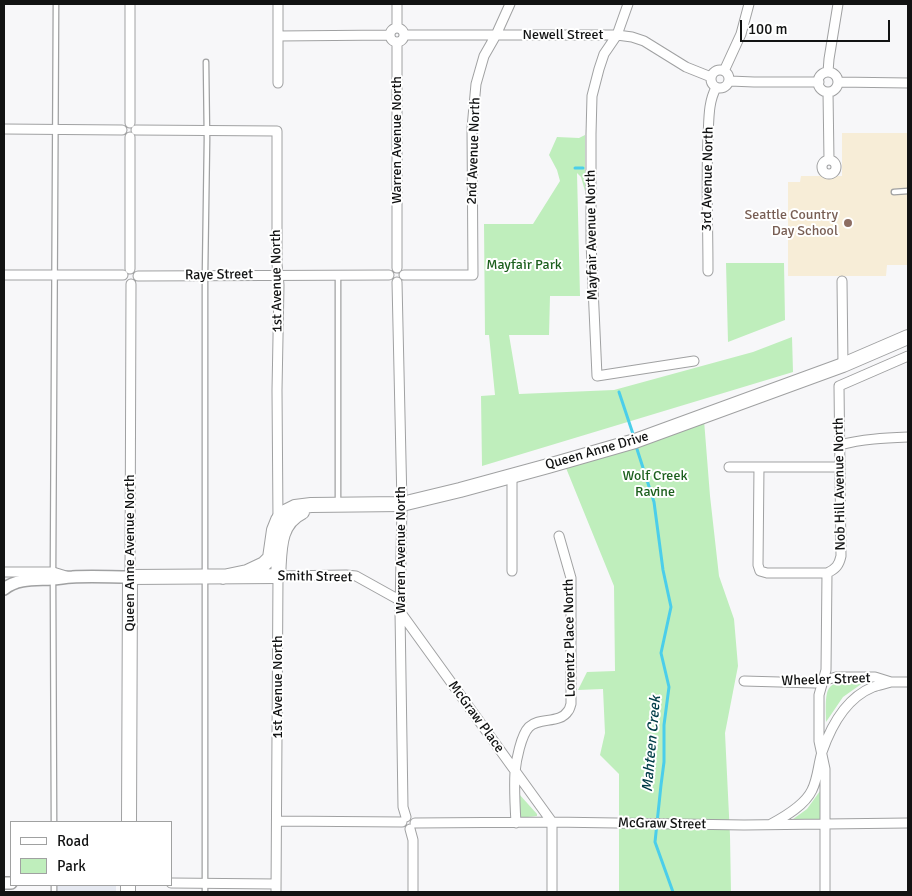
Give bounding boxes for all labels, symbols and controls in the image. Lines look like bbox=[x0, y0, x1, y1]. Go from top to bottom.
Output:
scale bar bbox=[742, 10, 892, 42]
text: 100 m bbox=[748, 20, 788, 38]
street label: Newell Street bbox=[523, 27, 603, 43]
street label: Warren Avenue North bbox=[389, 76, 405, 204]
street label: 2nd Avenue North bbox=[464, 97, 484, 205]
street label: 3rd Avenue North bbox=[699, 127, 717, 231]
street label: Mayfair Avenue North bbox=[582, 170, 602, 300]
place label: Seattle Country Day School bbox=[745, 207, 838, 240]
marker: Seattle Country Day School bbox=[842, 217, 854, 229]
street label: 1st Avenue North bbox=[268, 229, 286, 333]
park label: Mayfair Park bbox=[486, 257, 562, 273]
street label: Raye Street bbox=[185, 266, 253, 284]
street label: Nob Hill Avenue North bbox=[830, 417, 850, 551]
street label: Queen Anne Drive bbox=[543, 428, 651, 474]
park label: Wolf Creek Ravine bbox=[623, 468, 687, 501]
street label: Queen Anne Avenue North bbox=[122, 474, 138, 632]
street label: Warren Avenue North bbox=[393, 486, 409, 614]
street label: Smith Street bbox=[277, 568, 353, 586]
street label: Lorentz Place North bbox=[561, 579, 579, 697]
street label: 1st Avenue North bbox=[270, 635, 286, 739]
street label: Wheeler Street bbox=[781, 670, 871, 690]
street label: McGraw Place bbox=[444, 678, 508, 756]
water label: Mahteen Creek bbox=[639, 695, 665, 793]
street label: McGraw Street bbox=[618, 815, 706, 833]
legend bbox=[10, 821, 172, 886]
text: Road bbox=[57, 832, 89, 850]
text: Park bbox=[57, 857, 86, 875]

